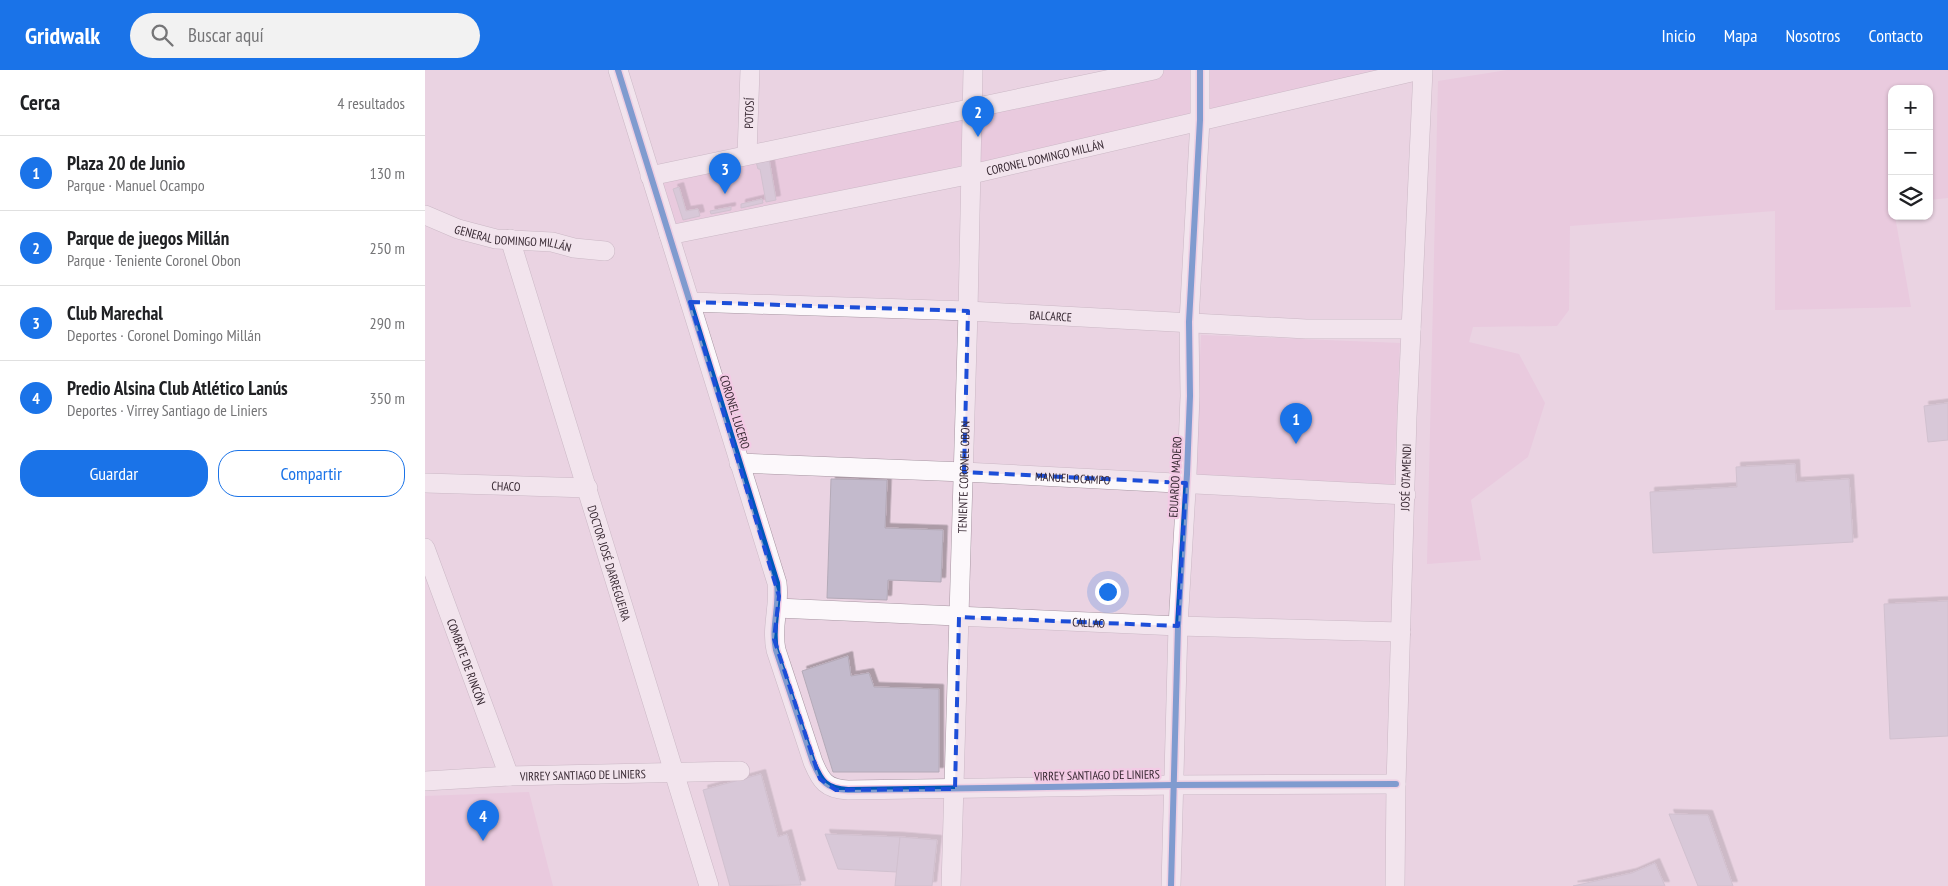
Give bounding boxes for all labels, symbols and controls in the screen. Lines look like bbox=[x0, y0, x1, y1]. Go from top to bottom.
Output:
search box bbox=[130, 13, 480, 58]
text: Gridwalk bbox=[25, 20, 100, 51]
icon: search bbox=[148, 21, 176, 49]
text: Buscar aquí bbox=[188, 23, 264, 47]
text: Inicio bbox=[1662, 24, 1696, 47]
text: Mapa bbox=[1724, 24, 1757, 47]
text: Nosotros bbox=[1785, 24, 1840, 47]
text: Contacto bbox=[1868, 24, 1923, 47]
map controls bbox=[1888, 85, 1933, 220]
button: + bbox=[1888, 85, 1933, 130]
text: Cerca bbox=[20, 89, 60, 116]
text: 4 resultados bbox=[337, 93, 405, 113]
pin: 2 bbox=[962, 96, 994, 137]
street label: POTOSÍ bbox=[740, 97, 757, 129]
button: − bbox=[1888, 130, 1933, 175]
street label: CORONEL DOMINGO MILLÁN bbox=[985, 136, 1105, 178]
text: Plaza 20 de Junio bbox=[67, 151, 185, 175]
pin: 3 bbox=[709, 153, 741, 194]
text: 1 bbox=[32, 163, 40, 183]
text: 130 m bbox=[370, 163, 405, 183]
text: Parque · Manuel Ocampo bbox=[67, 175, 205, 195]
button: layers bbox=[1888, 175, 1933, 220]
street label: GENERAL DOMINGO MILLÁN bbox=[452, 221, 573, 255]
text: Parque de juegos Millán bbox=[67, 226, 229, 250]
text: 2 bbox=[32, 238, 40, 258]
text: 250 m bbox=[370, 238, 405, 258]
text: Parque · Teniente Coronel Obon bbox=[67, 250, 241, 270]
text: Club Marechal bbox=[67, 301, 163, 325]
street label: BALCARCE bbox=[1029, 307, 1072, 324]
text: 3 bbox=[32, 313, 40, 333]
text: 290 m bbox=[370, 313, 405, 333]
text: Deportes · Coronel Domingo Millán bbox=[67, 325, 261, 345]
street label: CORONEL LUCERO bbox=[717, 373, 753, 451]
text: Predio Alsina Club Atlético Lanús bbox=[67, 376, 288, 400]
text: 4 bbox=[32, 388, 40, 408]
text: 350 m bbox=[370, 388, 405, 408]
text: Deportes · Virrey Santiago de Liniers bbox=[67, 400, 267, 420]
pin: 1 bbox=[1280, 403, 1312, 444]
street label: TENIENTE CORONEL OBON bbox=[954, 421, 972, 534]
street label: EDUARDO MADERO bbox=[1165, 436, 1185, 518]
street label: JOSÉ OTAMENDI bbox=[1397, 443, 1414, 512]
button: Guardar bbox=[20, 450, 208, 497]
button: Compartir bbox=[218, 450, 405, 497]
street label: MANUEL OCAMPO bbox=[1035, 468, 1111, 487]
street label: CHACO bbox=[491, 478, 521, 493]
street label: DOCTOR JOSÉ DARREGUEIRA bbox=[585, 503, 635, 623]
your location bbox=[1095, 579, 1121, 605]
street label: CALLAO bbox=[1072, 614, 1106, 630]
street label: COMBATE DE RINCÓN bbox=[444, 616, 490, 707]
street label: VIRREY SANTIAGO DE LINIERS bbox=[519, 766, 646, 783]
street label: VIRREY SANTIAGO DE LINIERS bbox=[1033, 766, 1160, 784]
pin: 4 bbox=[467, 800, 499, 841]

